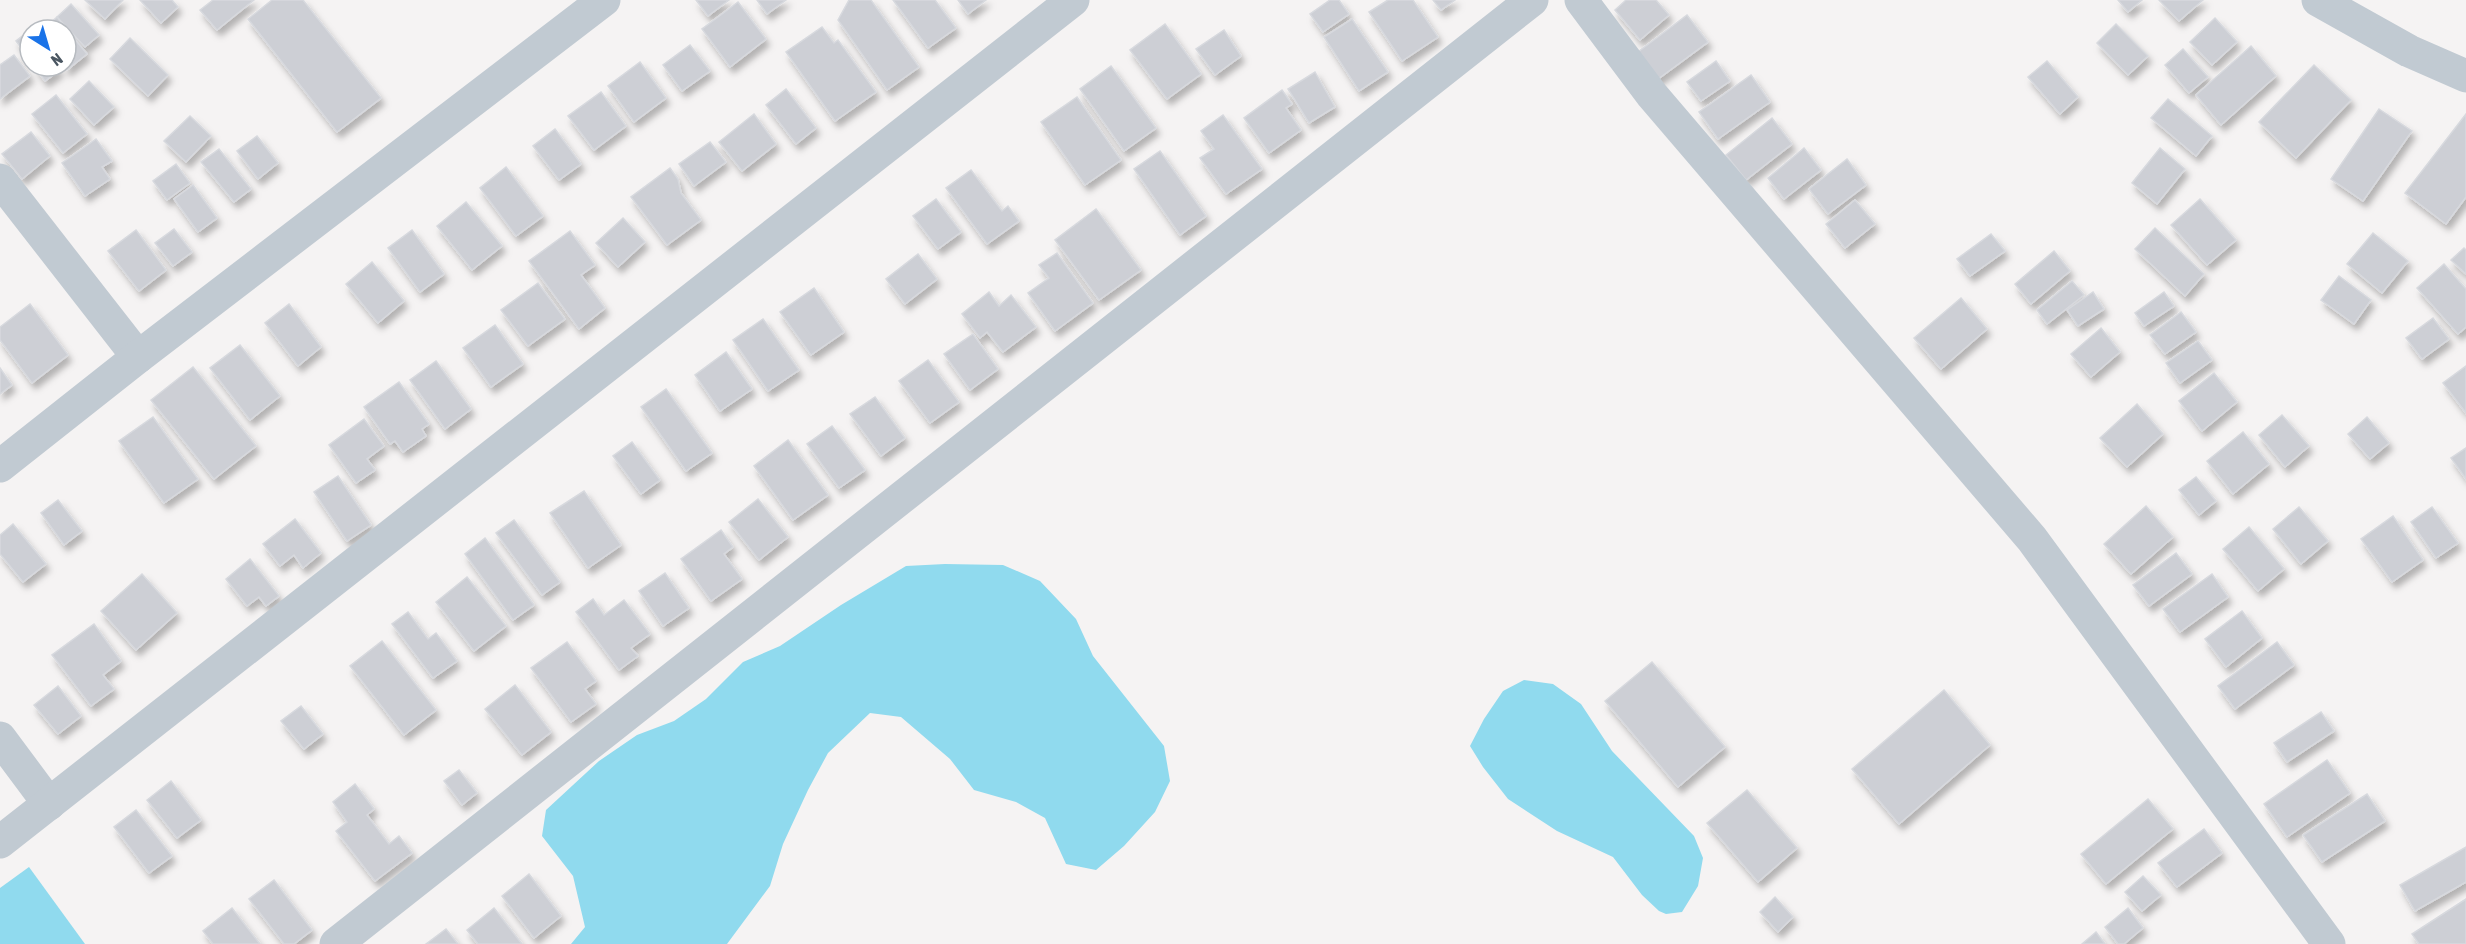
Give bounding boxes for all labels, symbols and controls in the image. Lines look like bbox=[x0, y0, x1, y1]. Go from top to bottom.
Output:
north arrow bbox=[18, 18, 78, 78]
text: N bbox=[48, 50, 66, 70]

